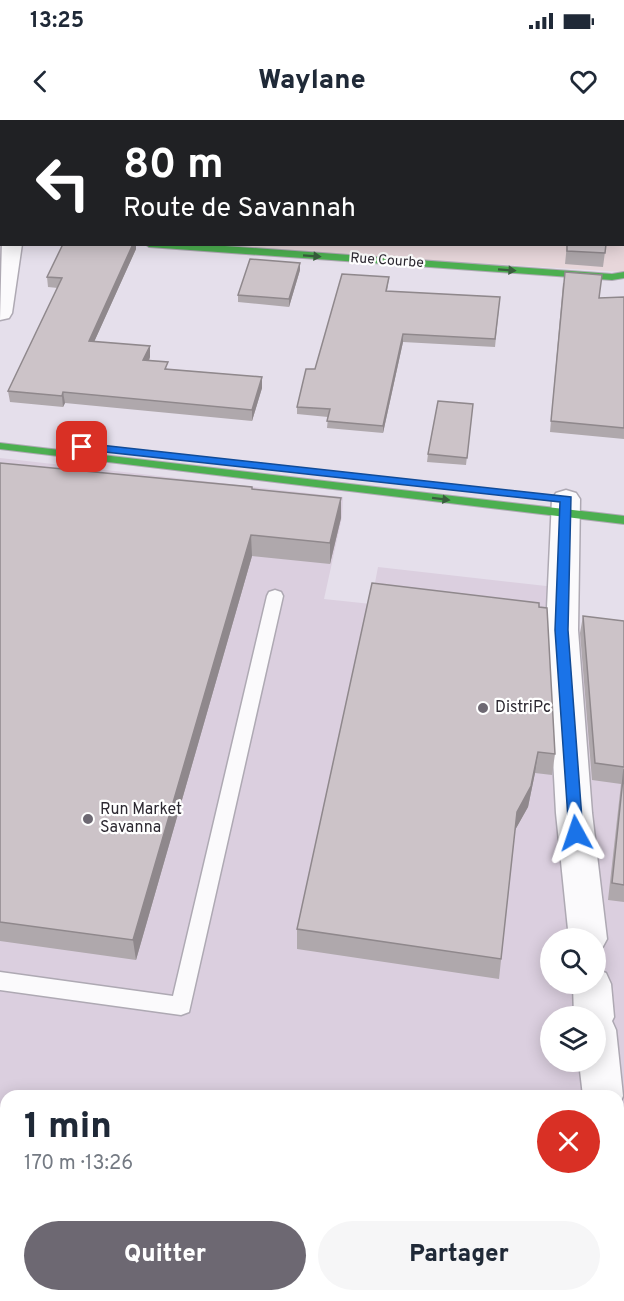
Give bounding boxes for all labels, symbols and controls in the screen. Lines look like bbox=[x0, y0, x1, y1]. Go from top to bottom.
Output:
text: 13:25 bbox=[30, 8, 84, 35]
text: Waylane bbox=[258, 64, 366, 98]
icon: back bbox=[24, 65, 57, 98]
icon: heart bbox=[567, 65, 600, 98]
text: 80 m bbox=[123, 140, 224, 193]
icon: left bbox=[24, 144, 102, 222]
text: Route de Savannah bbox=[123, 192, 356, 226]
street label: Rue Courbe bbox=[350, 250, 424, 272]
one-way arrow bbox=[303, 251, 322, 261]
one-way arrow bbox=[497, 265, 516, 274]
pin bbox=[56, 421, 107, 472]
icon: arrive bbox=[65, 430, 98, 463]
one-way arrow bbox=[432, 494, 451, 504]
place label: DistriPc bbox=[495, 698, 551, 718]
marker: DistriPc bbox=[476, 701, 490, 715]
place label: Run Market Savanna bbox=[100, 800, 182, 838]
position arrow bbox=[544, 801, 608, 865]
marker: Run Market Savanna bbox=[81, 812, 95, 826]
map controls bbox=[540, 928, 606, 1072]
button: search bbox=[540, 928, 606, 994]
button: layers bbox=[540, 1006, 606, 1072]
text: 1 min bbox=[24, 1105, 112, 1151]
button: close bbox=[537, 1110, 600, 1173]
text: 170 m · 13:26 bbox=[24, 1151, 133, 1177]
button: Quitter bbox=[24, 1221, 306, 1290]
button: Partager bbox=[318, 1221, 600, 1290]

